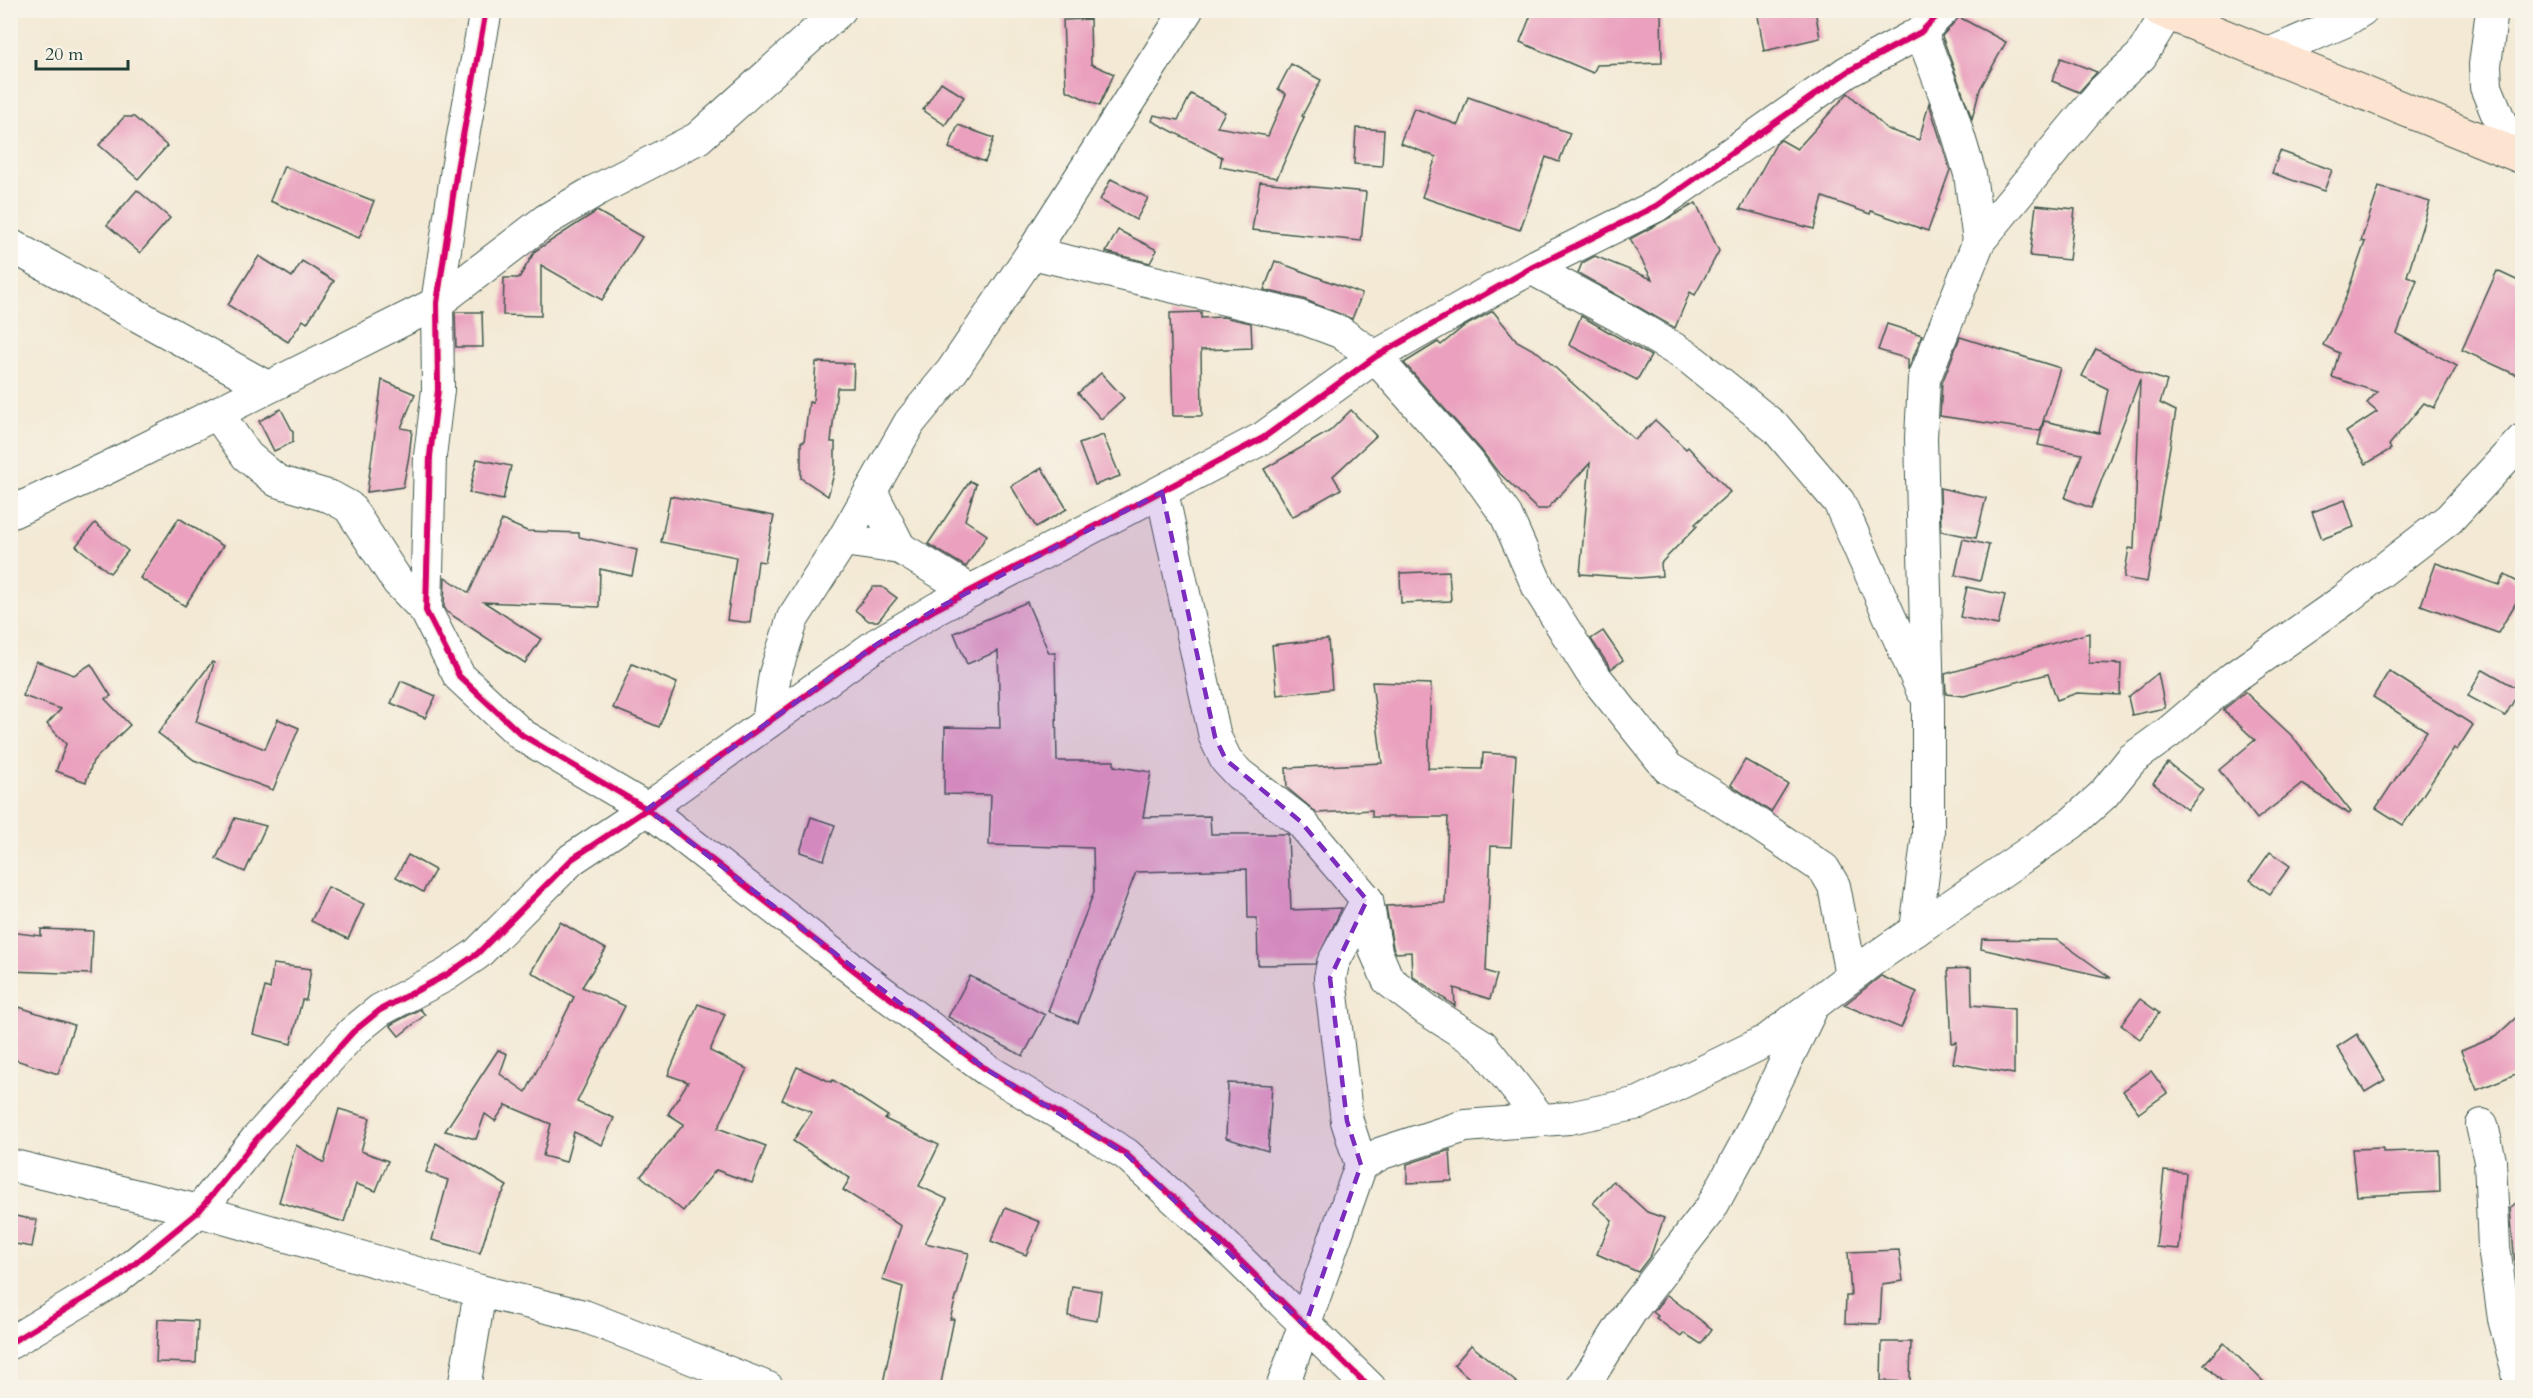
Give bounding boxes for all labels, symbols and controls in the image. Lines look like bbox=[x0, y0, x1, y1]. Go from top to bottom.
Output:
scale bar bbox=[36, 33, 128, 71]
text: 20 m bbox=[45, 42, 84, 67]

